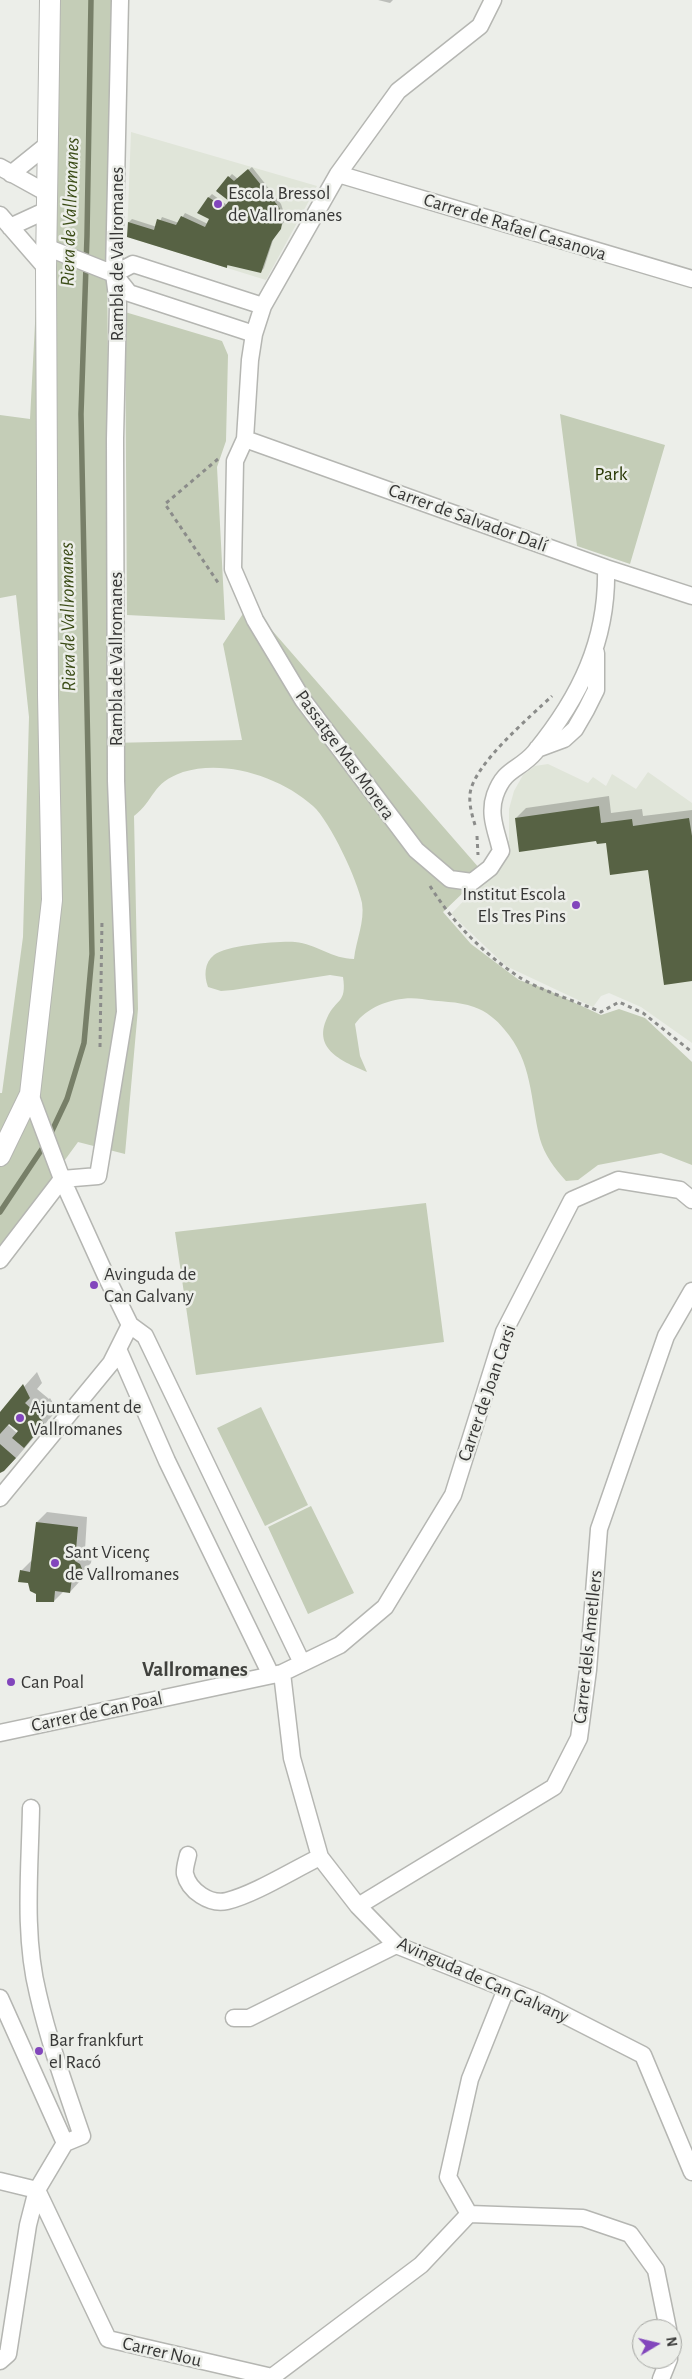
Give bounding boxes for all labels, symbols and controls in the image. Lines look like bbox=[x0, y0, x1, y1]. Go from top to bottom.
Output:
water label: Riera de Vallromanes bbox=[55, 137, 85, 287]
street label: Rambla de Vallromanes bbox=[106, 167, 128, 341]
place label: Escola Bressol de Vallromanes bbox=[228, 182, 342, 226]
street label: Carrer de Rafael Casanova bbox=[421, 188, 609, 266]
marker: Escola Bressol de Vallromanes bbox=[212, 198, 224, 210]
park label: Park bbox=[595, 463, 627, 485]
street label: Carrer de Salvador Dalí bbox=[385, 479, 551, 557]
water label: Riera de Vallromanes bbox=[55, 542, 81, 692]
street label: Rambla de Vallromanes bbox=[105, 572, 127, 746]
street label: Passatge Mas Morera bbox=[290, 686, 400, 824]
place label: Institut Escola Els Tres Pins bbox=[462, 883, 566, 927]
marker: Institut Escola Els Tres Pins bbox=[570, 899, 582, 911]
place label: Avinguda de Can Galvany bbox=[104, 1263, 196, 1307]
marker: Avinguda de Can Galvany bbox=[88, 1279, 100, 1291]
street label: Carrer de Joan Carsi bbox=[453, 1322, 521, 1464]
place label: Ajuntament de Vallromanes bbox=[30, 1396, 142, 1440]
marker: Ajuntament de Vallromanes bbox=[14, 1412, 26, 1424]
place label: Sant Vicenç de Vallromanes bbox=[65, 1541, 179, 1585]
marker: Sant Vicenç de Vallromanes bbox=[49, 1557, 61, 1569]
street label: Carrer dels Ametllers bbox=[569, 1569, 607, 1725]
district label: Vallromanes bbox=[142, 1657, 248, 1683]
place label: Can Poal bbox=[21, 1671, 84, 1693]
marker: Can Poal bbox=[5, 1676, 17, 1688]
street label: Carrer de Can Poal bbox=[29, 1687, 165, 1737]
street label: Avinguda de Can Galvany bbox=[394, 1932, 572, 2028]
place label: Bar frankfurt el Racó bbox=[49, 2029, 143, 2073]
marker: Bar frankfurt el Racó bbox=[33, 2045, 45, 2057]
north arrow bbox=[632, 2319, 682, 2369]
street label: Carrer Nou bbox=[120, 2332, 204, 2372]
text: N bbox=[663, 2336, 679, 2348]

